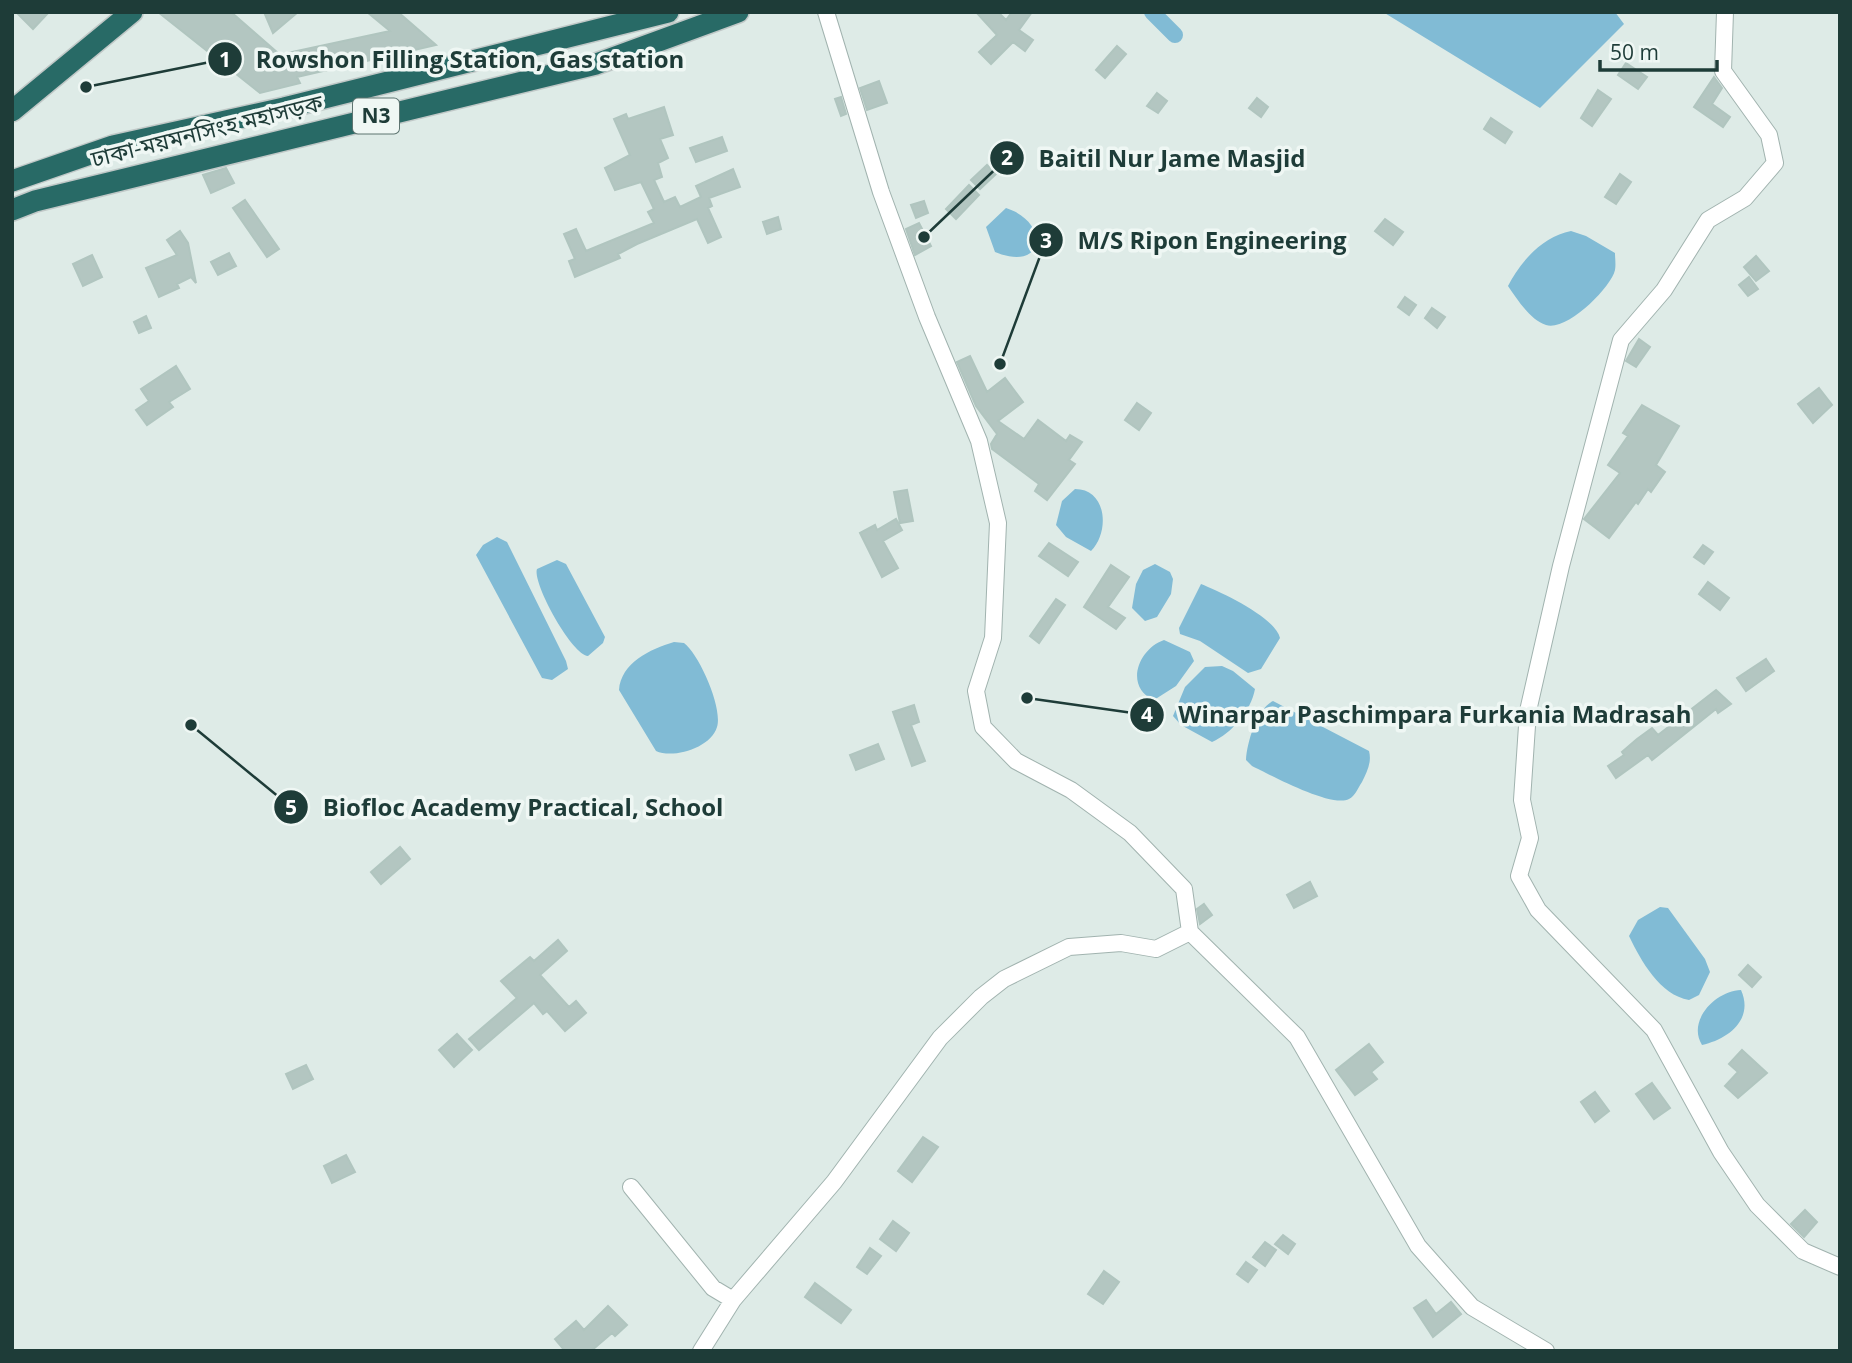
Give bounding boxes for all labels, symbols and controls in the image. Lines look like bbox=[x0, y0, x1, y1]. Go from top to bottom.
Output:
scale bar bbox=[1600, 28, 1717, 72]
callout: Rowshon Filling Station, Gas station bbox=[207, 37, 699, 82]
text: 50 m bbox=[1610, 38, 1659, 66]
text: Rowshon Filling Station, Gas station bbox=[256, 42, 684, 75]
text: 1 bbox=[219, 45, 231, 73]
street label: ঢাকা-ময়মনসিংহ মহাসড়ক bbox=[87, 86, 326, 175]
road number: N3 bbox=[353, 99, 399, 134]
callout: Baitil Nur Jame Masjid bbox=[990, 136, 1320, 181]
text: Baitil Nur Jame Masjid bbox=[1039, 141, 1305, 174]
text: 2 bbox=[1001, 143, 1013, 171]
callout: M/S Ripon Engineering bbox=[1029, 218, 1361, 263]
text: M/S Ripon Engineering bbox=[1077, 223, 1347, 256]
text: 3 bbox=[1040, 226, 1052, 254]
callout: Winarpar Paschimpara Furkania Madrasah bbox=[1129, 692, 1706, 737]
text: Winarpar Paschimpara Furkania Madrasah bbox=[1178, 697, 1692, 730]
text: 4 bbox=[1141, 700, 1153, 728]
callout: Biofloc Academy Practical, School bbox=[274, 785, 737, 830]
text: Biofloc Academy Practical, School bbox=[323, 790, 723, 823]
text: 5 bbox=[285, 793, 297, 821]

